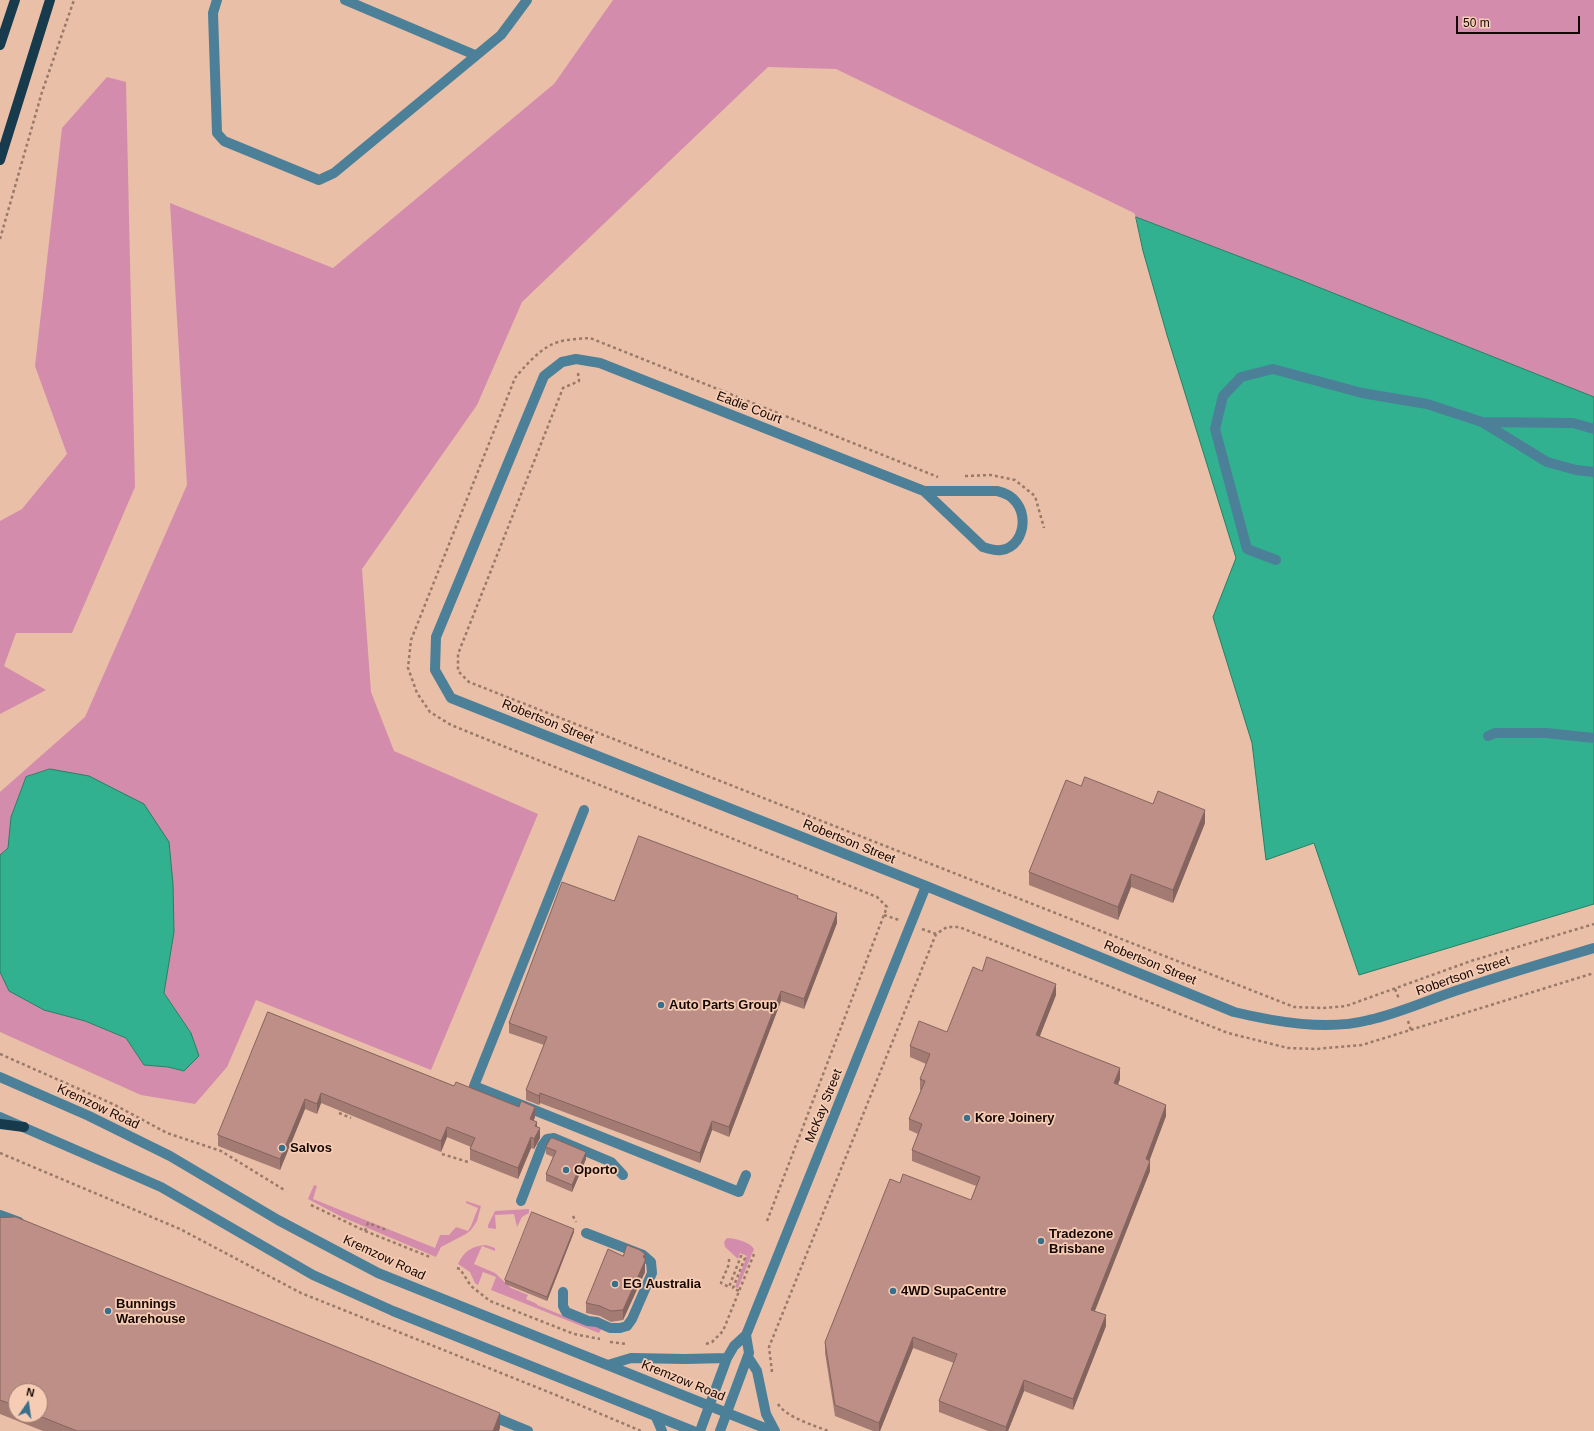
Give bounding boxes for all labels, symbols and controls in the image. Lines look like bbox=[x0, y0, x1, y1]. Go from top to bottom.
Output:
scale bar bbox=[1458, 8, 1582, 34]
text: 50 m bbox=[1463, 16, 1490, 30]
street label: Eadie Court bbox=[714, 388, 784, 428]
street label: Robertson Street bbox=[500, 696, 596, 748]
street label: Robertson Street bbox=[801, 816, 897, 868]
street label: Robertson Street bbox=[1102, 937, 1198, 989]
street label: Robertson Street bbox=[1414, 953, 1512, 999]
place label: Auto Parts Group bbox=[669, 997, 777, 1013]
marker: Auto Parts Group bbox=[656, 1000, 666, 1010]
street label: McKay Street bbox=[802, 1067, 846, 1145]
street label: Kremzow Road bbox=[54, 1081, 142, 1133]
place label: Kore Joinery bbox=[975, 1110, 1054, 1126]
marker: Kore Joinery bbox=[962, 1113, 972, 1123]
place label: Salvos bbox=[290, 1140, 332, 1156]
marker: Salvos bbox=[277, 1143, 287, 1153]
place label: Oporto bbox=[574, 1162, 617, 1178]
marker: Oporto bbox=[561, 1165, 571, 1175]
place label: Tradezone Brisbane bbox=[1049, 1226, 1113, 1257]
street label: Kremzow Road bbox=[340, 1232, 428, 1284]
marker: Tradezone Brisbane bbox=[1036, 1236, 1046, 1246]
place label: EG Australia bbox=[623, 1276, 701, 1292]
marker: EG Australia bbox=[610, 1279, 620, 1289]
place label: 4WD SupaCentre bbox=[901, 1283, 1006, 1299]
marker: 4WD SupaCentre bbox=[888, 1286, 898, 1296]
place label: Bunnings Warehouse bbox=[116, 1296, 186, 1327]
marker: Bunnings Warehouse bbox=[103, 1306, 113, 1316]
street label: Kremzow Road bbox=[639, 1357, 727, 1405]
north arrow bbox=[8, 1383, 48, 1423]
text: N bbox=[25, 1386, 36, 1399]

